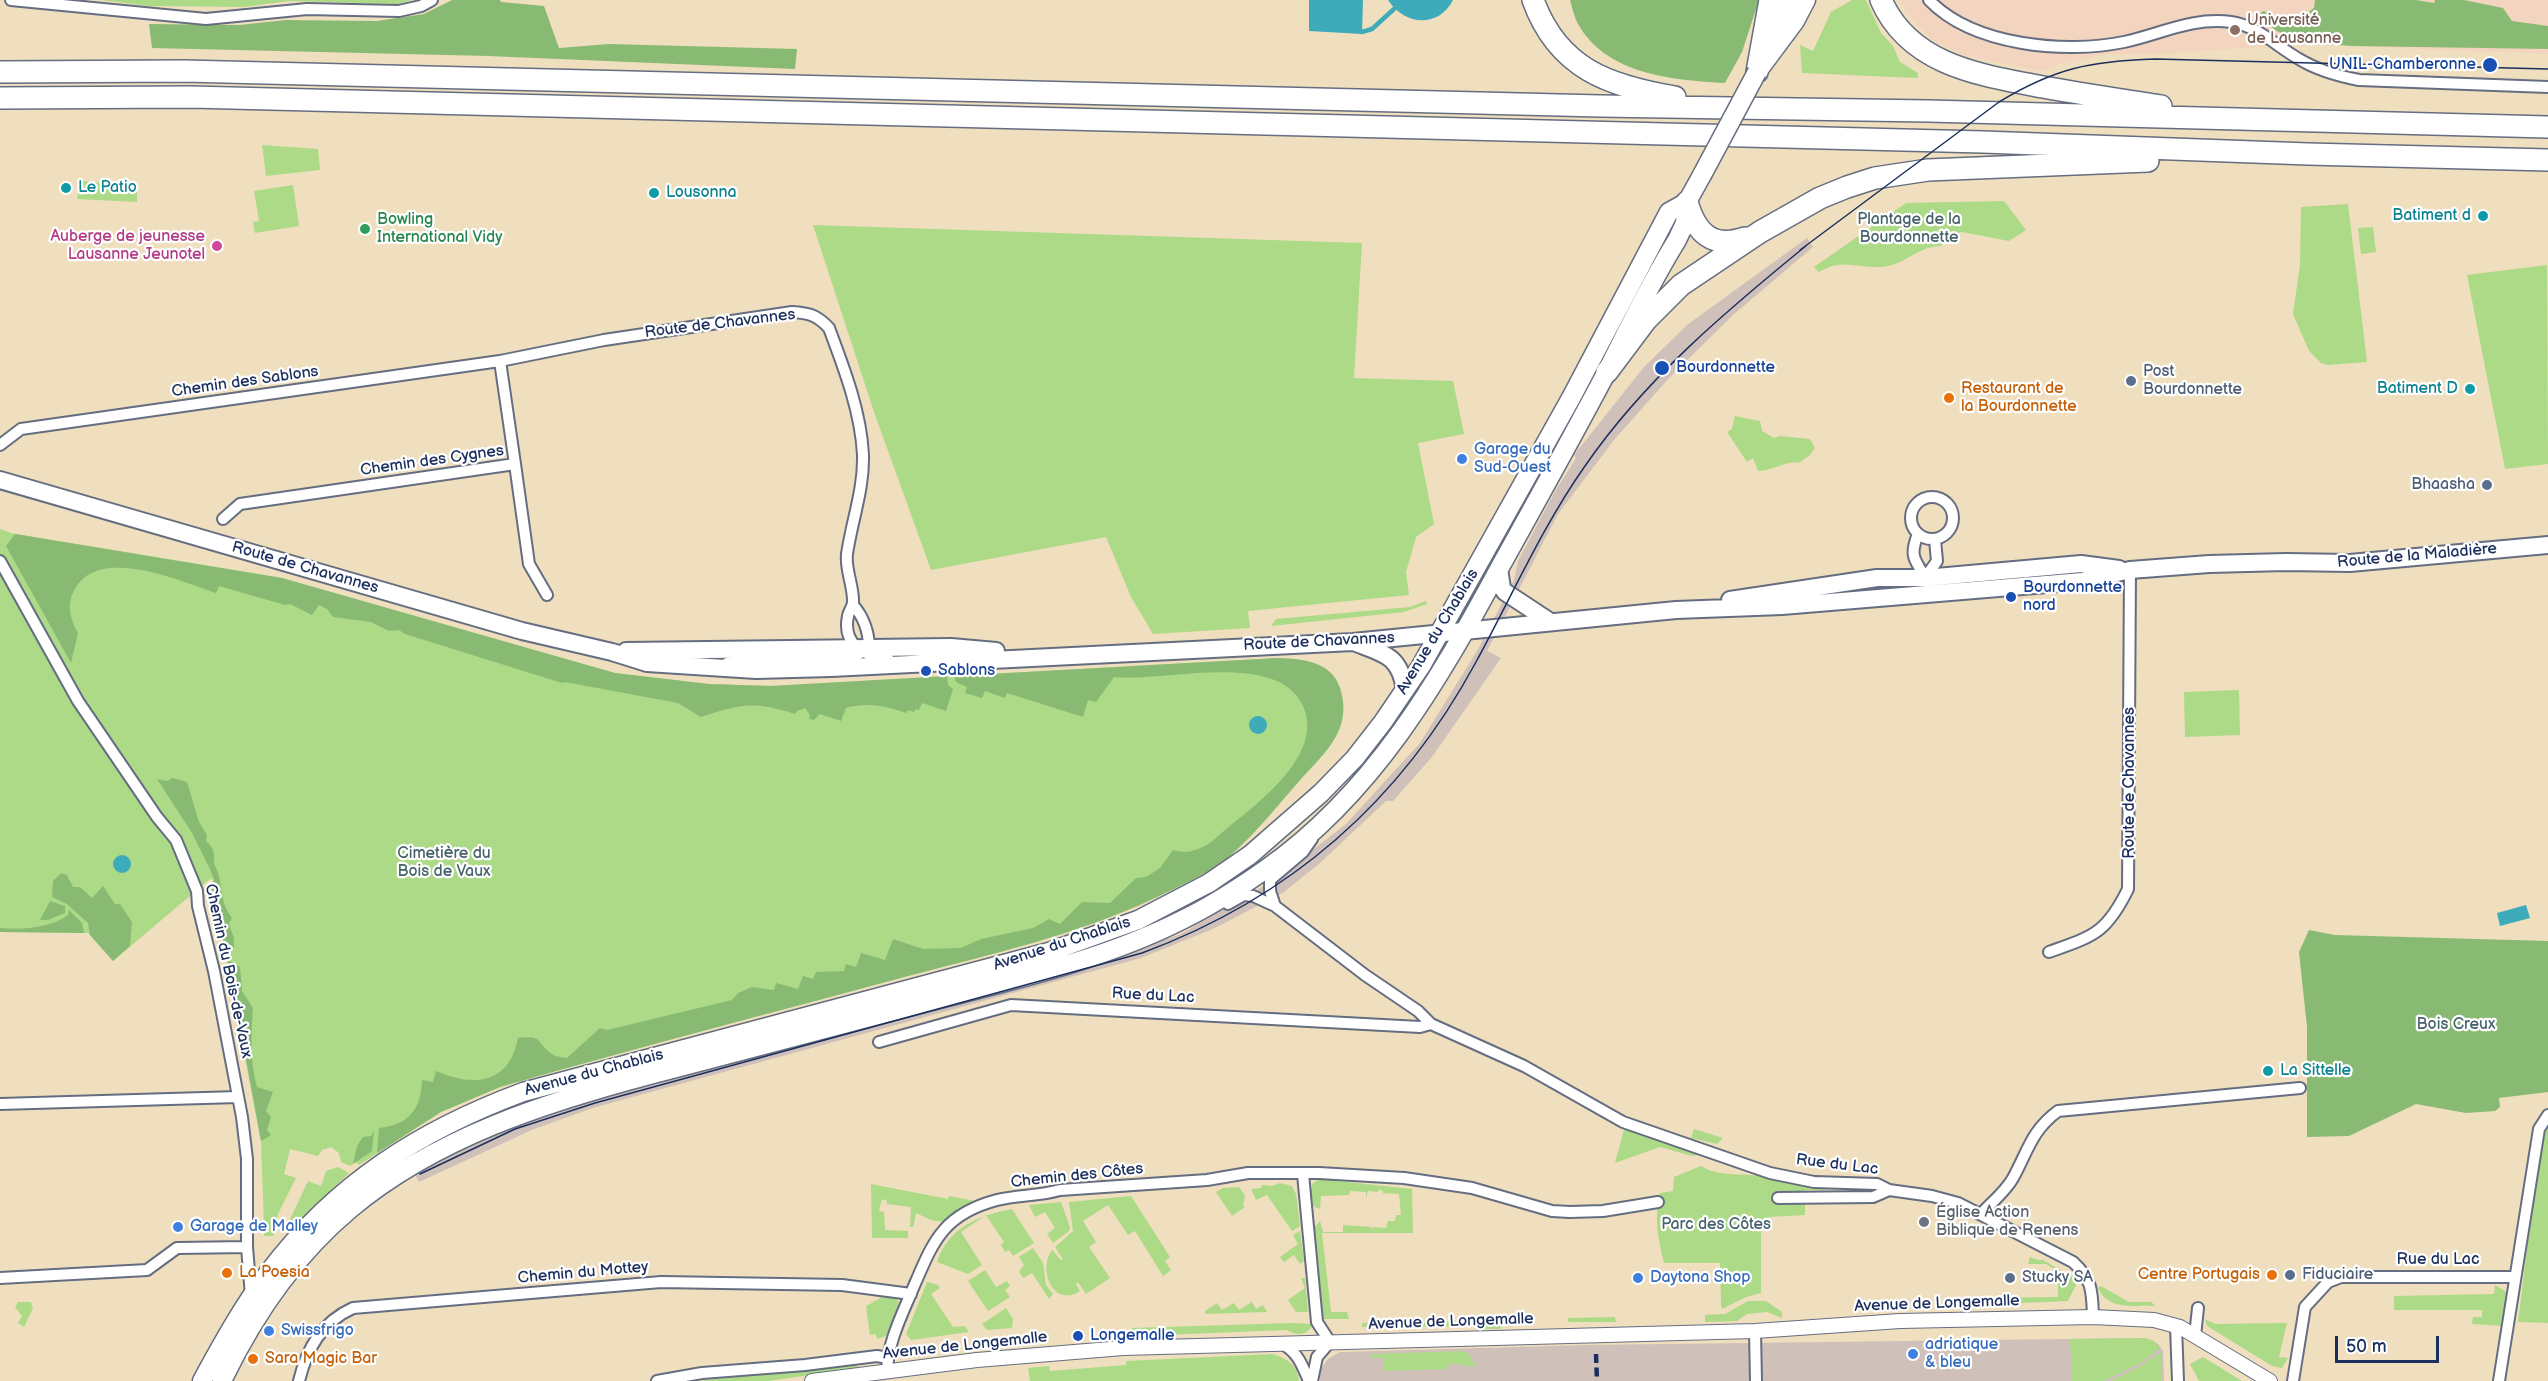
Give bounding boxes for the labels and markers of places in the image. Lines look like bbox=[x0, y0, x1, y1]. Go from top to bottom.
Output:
place label: Université de Lausanne bbox=[2247, 11, 2341, 49]
marker: Université de Lausanne bbox=[2228, 23, 2242, 37]
place label: UNIL-Chamberonne bbox=[2329, 55, 2476, 75]
marker: UNIL-Chamberonne bbox=[2481, 56, 2499, 74]
place label: Le Patio bbox=[78, 178, 137, 198]
marker: Le Patio bbox=[59, 181, 73, 195]
place label: Lousonna bbox=[666, 183, 737, 203]
marker: Lousonna bbox=[647, 186, 661, 200]
place label: Batiment d bbox=[2392, 206, 2471, 226]
marker: Batiment d bbox=[2476, 209, 2490, 223]
place label: Bowling International Vidy bbox=[377, 210, 503, 248]
marker: Bowling International Vidy bbox=[358, 222, 372, 236]
place label: Auberge de jeunesse Lausanne Jeunotel bbox=[50, 227, 205, 265]
marker: Auberge de jeunesse Lausanne Jeunotel bbox=[210, 239, 224, 253]
place label: Bourdonnette bbox=[1676, 358, 1775, 378]
marker: Bourdonnette bbox=[1653, 359, 1671, 377]
place label: Post Bourdonnette bbox=[2143, 362, 2242, 400]
marker: Post Bourdonnette bbox=[2124, 374, 2138, 388]
place label: Restaurant de la Bourdonnette bbox=[1961, 379, 2077, 417]
place label: Batiment D bbox=[2377, 379, 2458, 399]
marker: Batiment D bbox=[2463, 382, 2477, 396]
marker: Restaurant de la Bourdonnette bbox=[1942, 391, 1956, 405]
place label: Garage du Sud-Ouest bbox=[1474, 440, 1551, 478]
marker: Garage du Sud-Ouest bbox=[1455, 452, 1469, 466]
place label: Bhaasha bbox=[2411, 475, 2475, 495]
marker: Bhaasha bbox=[2480, 478, 2494, 492]
place label: Bourdonnette nord bbox=[2023, 578, 2122, 616]
marker: Bourdonnette nord bbox=[2004, 590, 2018, 604]
place label: Sablons bbox=[938, 661, 995, 681]
marker: Sablons bbox=[919, 664, 933, 678]
place label: La Sittelle bbox=[2280, 1061, 2351, 1081]
marker: La Sittelle bbox=[2261, 1064, 2275, 1078]
place label: Église Action Biblique de Renens bbox=[1936, 1203, 2078, 1241]
marker: Église Action Biblique de Renens bbox=[1917, 1215, 1931, 1229]
place label: Garage de Malley bbox=[190, 1217, 318, 1237]
marker: Garage de Malley bbox=[171, 1220, 185, 1234]
place label: La Poesia bbox=[239, 1263, 310, 1283]
place label: Centre Portugais bbox=[2138, 1265, 2260, 1285]
place label: Fiduciaire bbox=[2302, 1265, 2373, 1285]
marker: La Poesia bbox=[220, 1266, 234, 1280]
place label: Daytona Shop bbox=[1650, 1268, 1751, 1288]
place label: Stucky SA bbox=[2022, 1268, 2093, 1288]
marker: Centre Portugais bbox=[2265, 1268, 2279, 1282]
marker: Fiduciaire bbox=[2283, 1268, 2297, 1282]
marker: Daytona Shop bbox=[1631, 1271, 1645, 1285]
marker: Stucky SA bbox=[2003, 1271, 2017, 1285]
place label: Swissfrigo bbox=[281, 1321, 354, 1341]
marker: Swissfrigo bbox=[262, 1324, 276, 1338]
place label: Longemalle bbox=[1090, 1326, 1174, 1346]
marker: Longemalle bbox=[1071, 1329, 1085, 1343]
place label: adriatique & bleu bbox=[1925, 1335, 1998, 1373]
marker: adriatique & bleu bbox=[1906, 1347, 1920, 1361]
place label: Sara Magic Bar bbox=[265, 1349, 377, 1369]
marker: Sara Magic Bar bbox=[246, 1352, 260, 1366]

